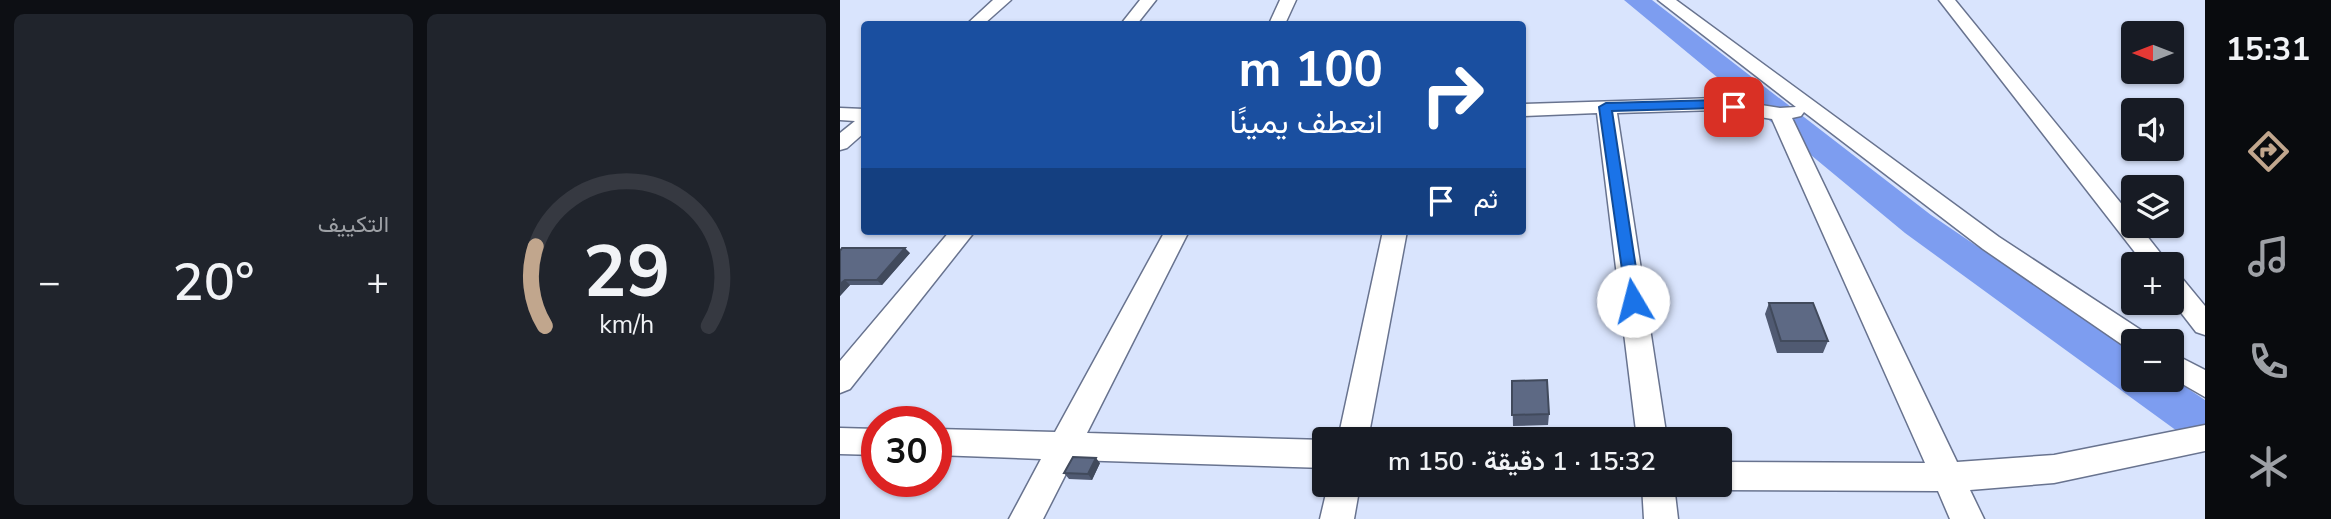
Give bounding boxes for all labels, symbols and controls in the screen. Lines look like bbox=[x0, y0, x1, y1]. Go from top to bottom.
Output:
north arrow bbox=[2121, 21, 2184, 84]
map controls bbox=[2121, 21, 2184, 392]
text: 15:31 bbox=[2226, 28, 2310, 71]
text: 100 m bbox=[1239, 36, 1383, 103]
icon: right bbox=[1407, 49, 1498, 140]
pin bbox=[1704, 77, 1764, 137]
icon: arrive bbox=[1715, 88, 1753, 126]
button: sound bbox=[2121, 98, 2184, 161]
text: انعطف يمينًا bbox=[1230, 101, 1383, 144]
icon: directions bbox=[2244, 127, 2293, 176]
button: layers bbox=[2121, 175, 2184, 238]
icon: arrive bbox=[1422, 182, 1460, 220]
text: ثم bbox=[1474, 182, 1498, 217]
text: التكييف bbox=[318, 209, 389, 240]
text: 29 bbox=[583, 222, 670, 322]
icon: music bbox=[2244, 232, 2293, 281]
text: 20° bbox=[173, 247, 254, 318]
button: + bbox=[2121, 252, 2184, 315]
text: − bbox=[38, 257, 61, 308]
text: + bbox=[366, 257, 389, 308]
position arrow bbox=[1596, 264, 1670, 338]
text: km/h bbox=[599, 307, 654, 341]
button: − bbox=[2121, 329, 2184, 392]
icon: phone bbox=[2244, 337, 2293, 386]
speed limit sign: 30 bbox=[861, 406, 952, 497]
icon: climate bbox=[2244, 442, 2293, 491]
text: 15:32 · 1 دقيقة · 150 m bbox=[1388, 444, 1656, 479]

